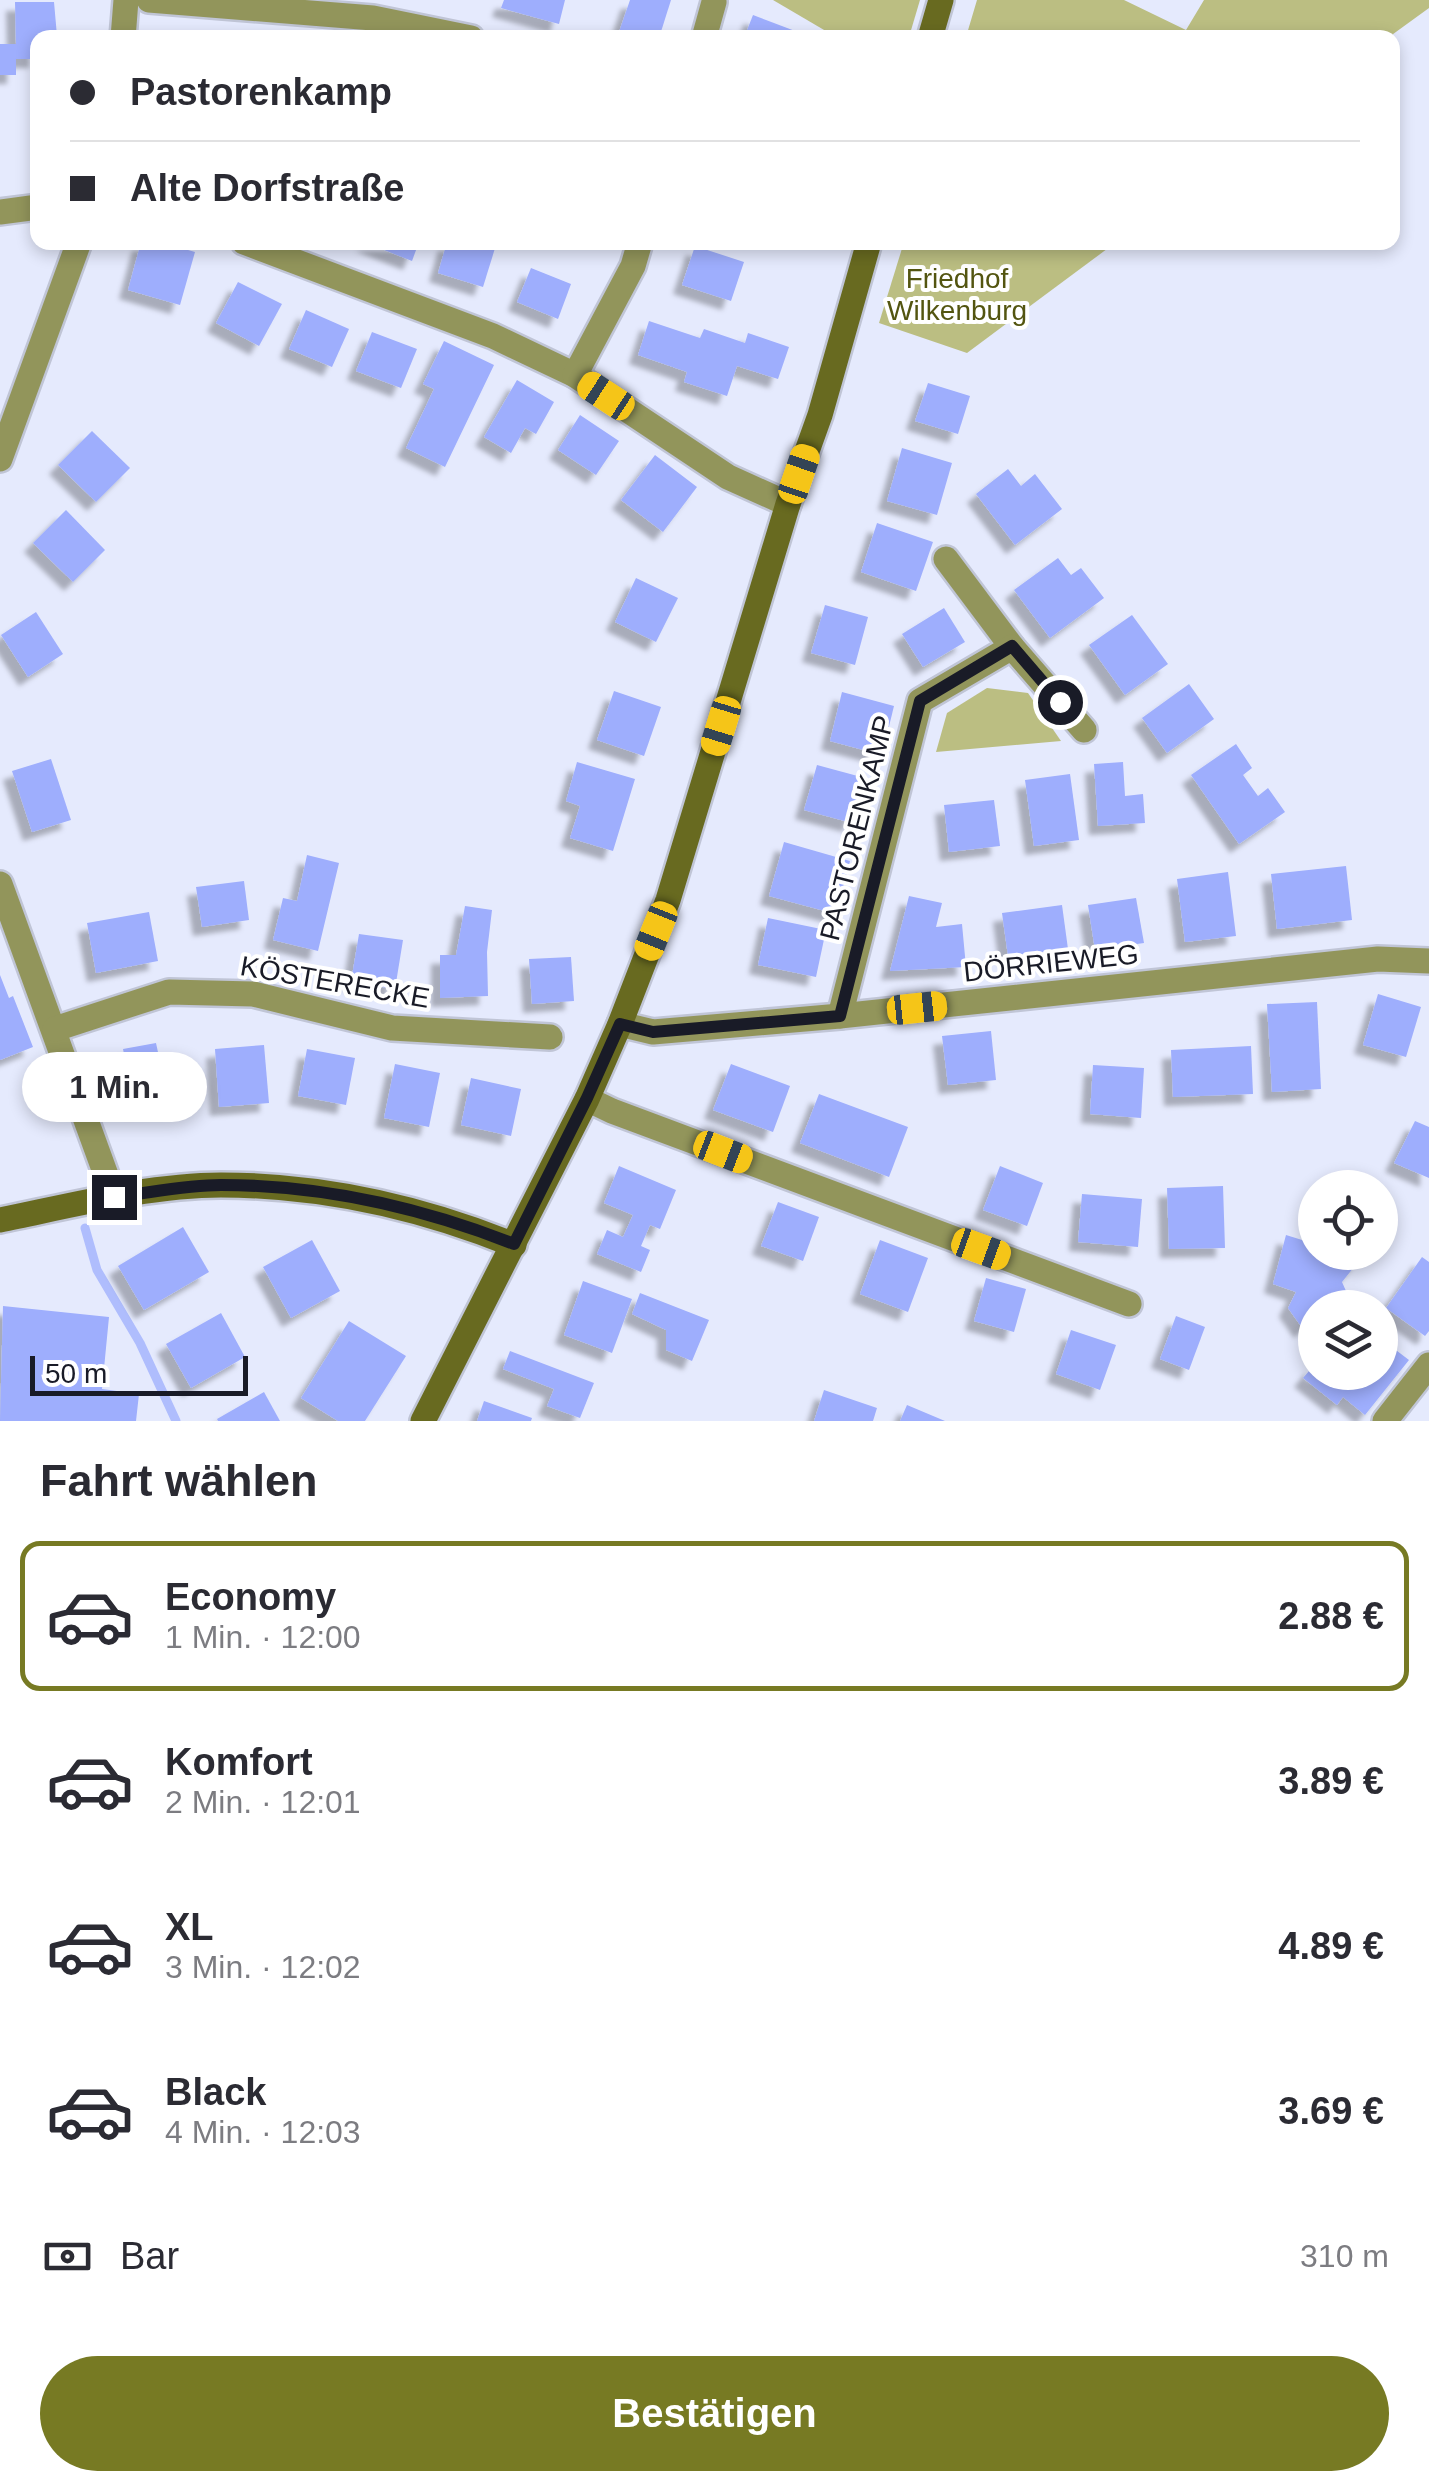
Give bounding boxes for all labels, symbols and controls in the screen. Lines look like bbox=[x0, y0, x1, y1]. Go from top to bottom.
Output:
text: Pastorenkamp bbox=[130, 71, 392, 113]
text: Alte Dorfstraße bbox=[130, 167, 405, 209]
park label: Friedhof Wilkenburg bbox=[887, 263, 1027, 326]
car bbox=[573, 367, 639, 425]
car bbox=[775, 441, 823, 507]
route start bbox=[1038, 680, 1083, 725]
car bbox=[698, 693, 744, 759]
street label: PASTORENKAMP bbox=[814, 712, 900, 944]
car bbox=[631, 898, 681, 964]
street label: DÖRRIEWEG bbox=[962, 938, 1140, 988]
street label: KÖSTERECKE bbox=[238, 950, 432, 1014]
car bbox=[886, 990, 948, 1026]
callout: 1 Min. bbox=[22, 1052, 206, 1122]
text: 1 Min. bbox=[69, 1069, 160, 1105]
car bbox=[690, 1127, 756, 1177]
map controls bbox=[1298, 1170, 1398, 1390]
button: locate bbox=[1298, 1170, 1398, 1270]
route end bbox=[92, 1175, 137, 1220]
car bbox=[948, 1225, 1014, 1273]
button: layers bbox=[1298, 1290, 1398, 1390]
scale bar bbox=[30, 1351, 248, 1396]
text: 50 m bbox=[45, 1358, 107, 1389]
text: Fahrt wählen bbox=[40, 1455, 318, 1506]
icon: car bbox=[45, 1571, 135, 1661]
text: Economy bbox=[165, 1576, 336, 1618]
text: 2.88 € bbox=[1278, 1595, 1384, 1637]
text: 1 Min. · 12:00 bbox=[165, 1619, 361, 1655]
icon: car bbox=[45, 1736, 135, 1826]
text: Komfort bbox=[165, 1741, 313, 1783]
text: 3.89 € bbox=[1278, 1760, 1384, 1802]
text: 2 Min. · 12:01 bbox=[165, 1784, 361, 1820]
icon: car bbox=[45, 1901, 135, 1991]
text: XL bbox=[165, 1906, 214, 1948]
text: 4.89 € bbox=[1278, 1925, 1384, 1967]
text: 3 Min. · 12:02 bbox=[165, 1949, 361, 1985]
icon: car bbox=[45, 2066, 135, 2156]
text: Black bbox=[165, 2071, 266, 2113]
text: 3.69 € bbox=[1278, 2090, 1384, 2132]
text: 4 Min. · 12:03 bbox=[165, 2114, 361, 2150]
icon: cash bbox=[40, 2229, 95, 2284]
text: Bar bbox=[120, 2235, 179, 2277]
text: 310 m bbox=[1300, 2238, 1389, 2274]
button: Bestätigen bbox=[40, 2356, 1389, 2471]

